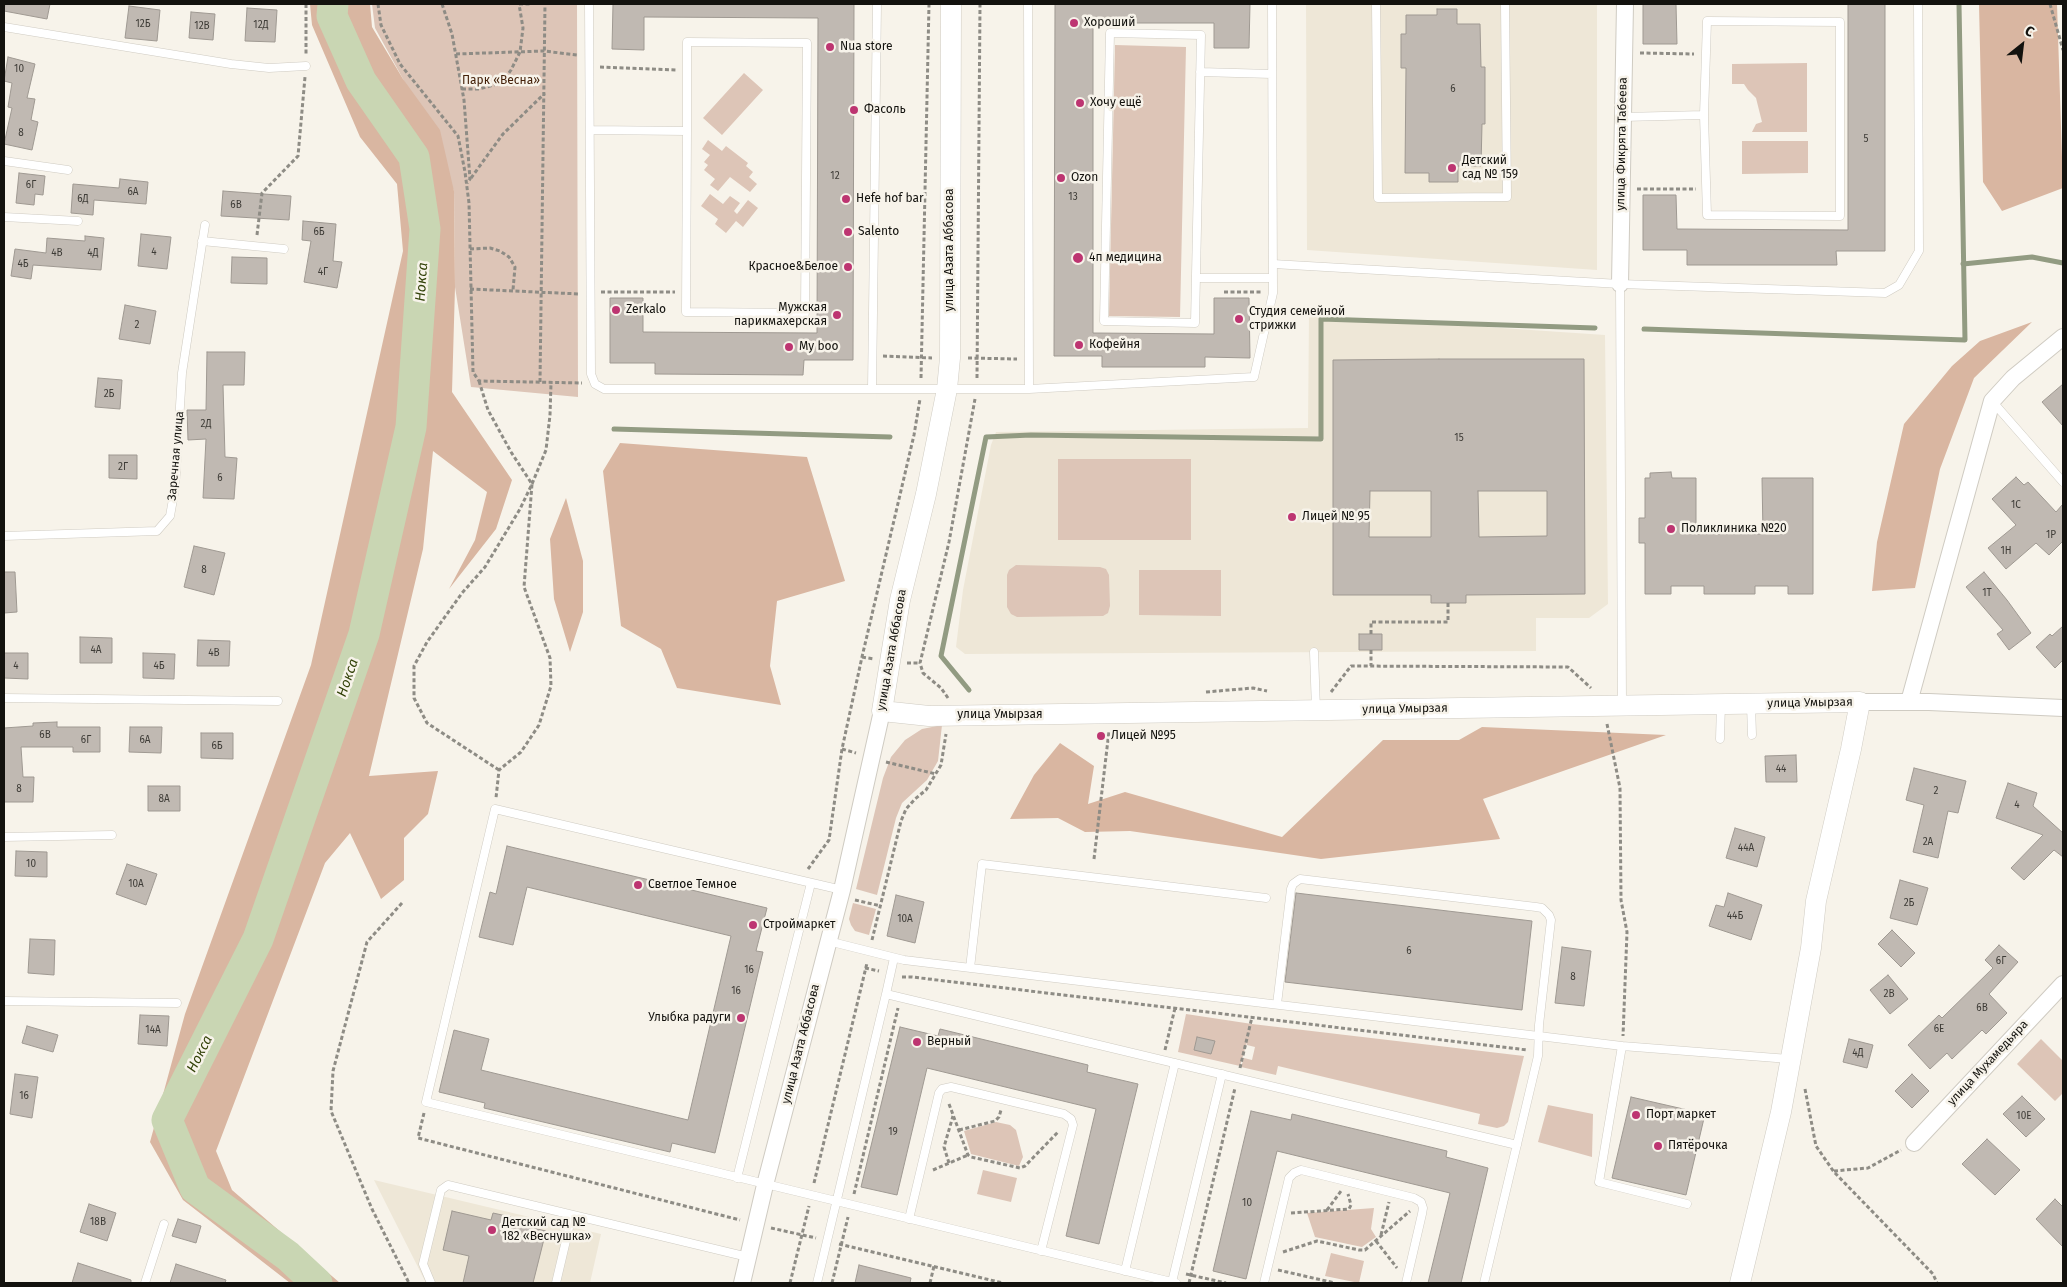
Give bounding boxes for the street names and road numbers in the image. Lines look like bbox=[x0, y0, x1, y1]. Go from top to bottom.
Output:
street label: улица Фикрята Табеева bbox=[1614, 77, 1630, 211]
street label: улица Азата Аббасова bbox=[943, 188, 957, 312]
street label: Заречная улица bbox=[165, 411, 187, 501]
street label: улица Азата Аббасова bbox=[874, 588, 910, 712]
street label: улица Умырзая bbox=[1767, 695, 1853, 711]
street label: улица Умырзая bbox=[1362, 701, 1448, 717]
street label: улица Умырзая bbox=[957, 708, 1043, 722]
street label: улица Азата Аббасова bbox=[779, 983, 823, 1105]
street label: улица Мухамедьяра bbox=[1945, 1017, 2031, 1109]

